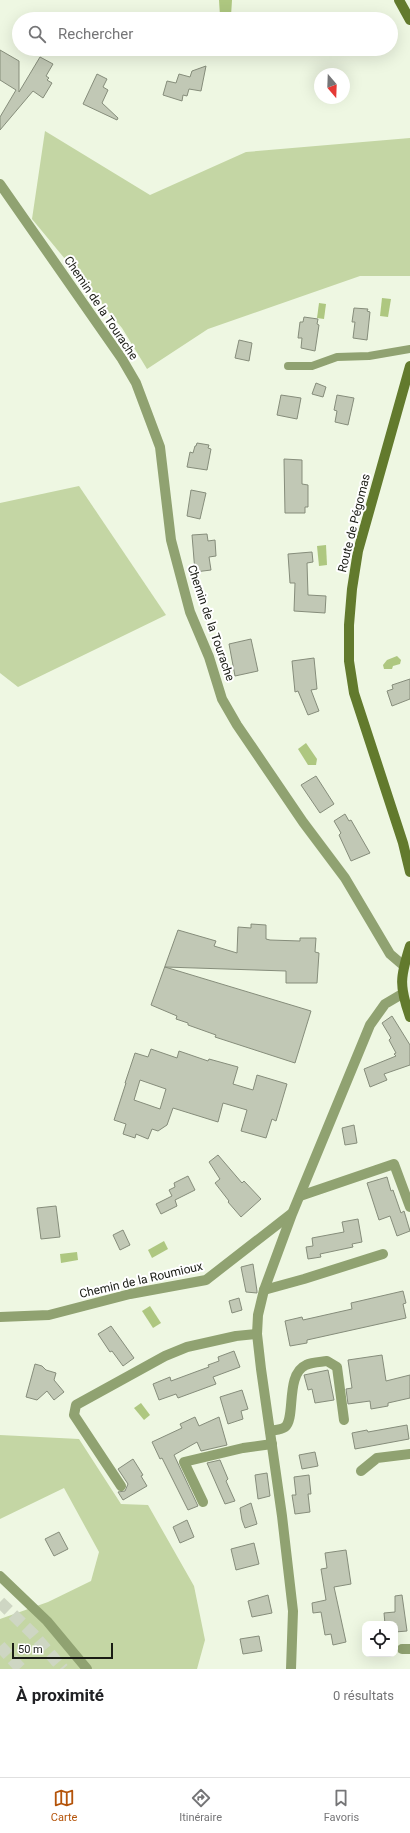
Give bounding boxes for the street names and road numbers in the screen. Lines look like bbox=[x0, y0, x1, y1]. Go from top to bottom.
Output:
street label: Chemin de la Tourache bbox=[61, 254, 141, 362]
street label: Route de Pégomas bbox=[335, 472, 373, 574]
street label: Chemin de la Tourache bbox=[185, 563, 237, 683]
street label: Chemin de la Roumioux bbox=[78, 1259, 204, 1301]

